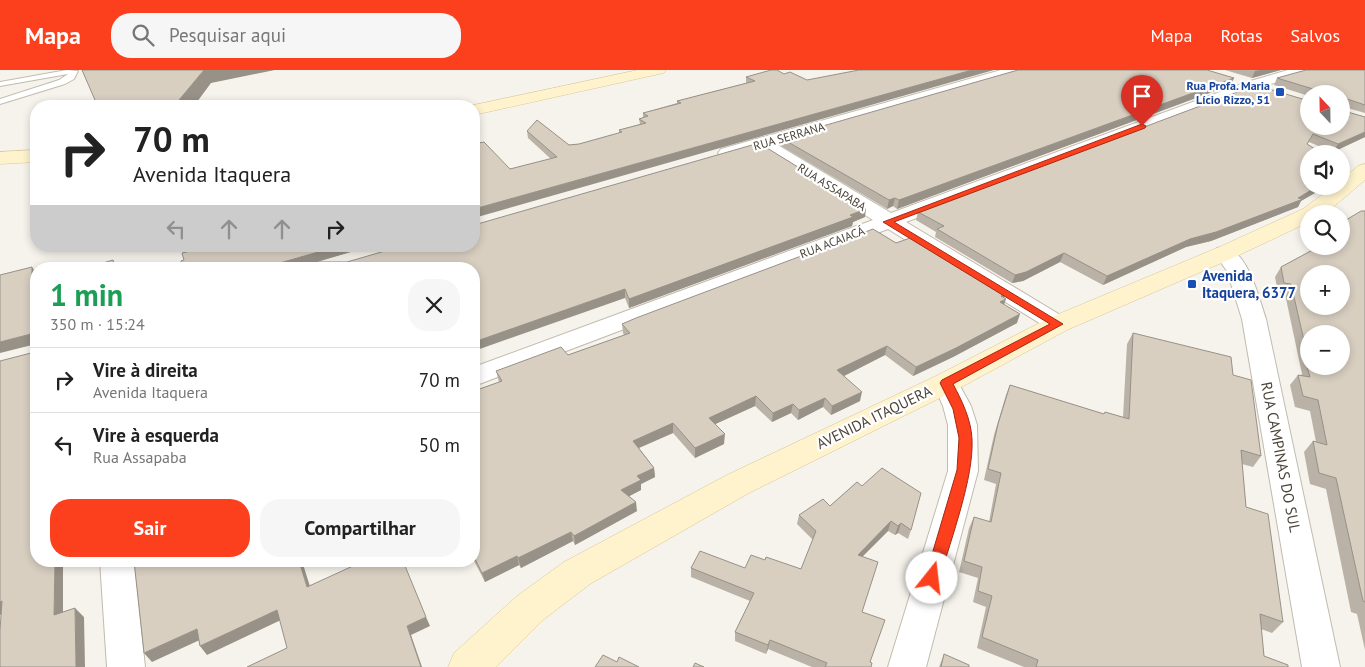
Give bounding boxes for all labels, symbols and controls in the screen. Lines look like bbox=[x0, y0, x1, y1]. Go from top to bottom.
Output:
search box bbox=[111, 13, 461, 58]
text: Mapa bbox=[25, 20, 81, 51]
icon: search bbox=[129, 21, 157, 49]
text: Pesquisar aqui bbox=[169, 23, 286, 47]
text: Mapa bbox=[1151, 24, 1192, 47]
text: Rotas bbox=[1220, 24, 1263, 47]
text: Salvos bbox=[1291, 24, 1340, 47]
pin bbox=[1121, 75, 1163, 126]
place label: Rua Profa. Maria Lício Rizzo, 51 bbox=[1186, 78, 1270, 107]
icon: arrive bbox=[1128, 82, 1156, 110]
north arrow bbox=[1300, 85, 1350, 135]
map controls bbox=[1300, 85, 1350, 375]
marker: Rua Profa. Maria Lício Rizzo, 51 bbox=[1274, 86, 1286, 98]
text: 70 m bbox=[133, 116, 210, 162]
street label: RUA SERRANA bbox=[752, 119, 826, 153]
icon: right bbox=[50, 120, 115, 185]
button: sound bbox=[1300, 145, 1350, 195]
text: Avenida Itaquera bbox=[133, 160, 291, 188]
street label: RUA ASSAPABA bbox=[795, 160, 869, 214]
button: search bbox=[1300, 205, 1350, 255]
icon: left bbox=[162, 215, 190, 243]
icon: ahead bbox=[215, 215, 243, 243]
icon: ahead bbox=[268, 215, 296, 243]
icon: right bbox=[321, 215, 349, 243]
street label: RUA ACAIACÁ bbox=[797, 223, 867, 261]
button: + bbox=[1300, 265, 1350, 315]
place label: Avenida Itaquera, 6377 bbox=[1202, 266, 1296, 302]
text: 1 min bbox=[50, 275, 123, 314]
marker: Avenida Itaquera, 6377 bbox=[1186, 278, 1198, 290]
button: close bbox=[408, 279, 460, 331]
text: 350 m · 15:24 bbox=[50, 314, 145, 334]
button: − bbox=[1300, 325, 1350, 375]
text: Vire à direita bbox=[93, 358, 198, 382]
icon: right bbox=[50, 366, 78, 394]
text: 70 m bbox=[419, 368, 460, 392]
street label: RUA CAMPINAS DO SUL bbox=[1257, 380, 1305, 534]
street label: AVENIDA ITAQUERA bbox=[813, 381, 935, 453]
text: Avenida Itaquera bbox=[93, 382, 208, 402]
text: Vire à esquerda bbox=[93, 423, 219, 447]
icon: left bbox=[50, 431, 78, 459]
text: 50 m bbox=[419, 433, 460, 457]
text: Rua Assapaba bbox=[93, 447, 187, 467]
button: Sair bbox=[50, 499, 250, 557]
button: Compartilhar bbox=[260, 499, 460, 557]
position arrow bbox=[905, 551, 957, 603]

